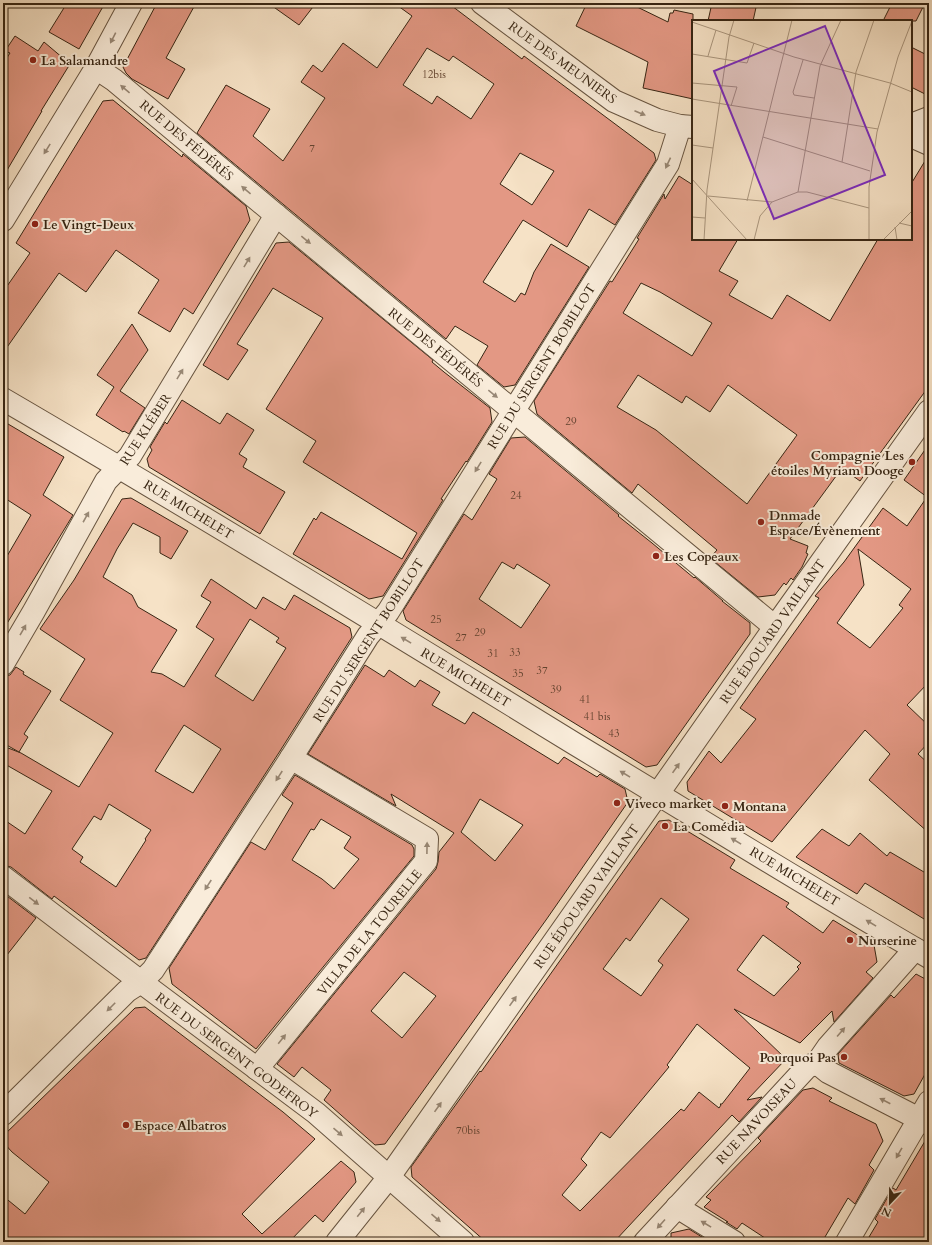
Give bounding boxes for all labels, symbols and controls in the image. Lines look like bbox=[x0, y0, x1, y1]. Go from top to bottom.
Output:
street label: RUE DES MEUNIERS bbox=[505, 17, 620, 108]
inset map bbox=[692, 20, 912, 240]
one-way arrow bbox=[110, 32, 116, 43]
place label: La Salamandre bbox=[41, 52, 128, 70]
marker: La Salamandre bbox=[28, 55, 38, 65]
house number: 12bis bbox=[422, 67, 446, 82]
one-way arrow bbox=[120, 84, 130, 93]
street label: RUE DES FÉDÉRÉS bbox=[136, 96, 237, 185]
one-way arrow bbox=[634, 110, 645, 116]
house number: 7 bbox=[309, 141, 315, 156]
one-way arrow bbox=[43, 143, 50, 155]
one-way arrow bbox=[665, 157, 671, 169]
one-way arrow bbox=[241, 186, 252, 195]
place label: Le Vingt-Deux bbox=[43, 216, 134, 234]
marker: Le Vingt-Deux bbox=[30, 219, 40, 229]
one-way arrow bbox=[301, 235, 312, 244]
one-way arrow bbox=[244, 256, 251, 268]
street label: RUE DU SERGENT BOBILLOT bbox=[483, 280, 600, 453]
street label: RUE DES FÉDÉRÉS bbox=[384, 304, 487, 392]
one-way arrow bbox=[176, 368, 184, 379]
one-way arrow bbox=[488, 389, 499, 398]
street label: RUE KLÉBER bbox=[116, 390, 176, 469]
house number: 29 bbox=[565, 414, 577, 429]
place label: Compagnie Les étoiles Myriam Dooge bbox=[771, 447, 904, 480]
marker: Compagnie Les étoiles Myriam Dooge bbox=[907, 457, 917, 467]
one-way arrow bbox=[475, 461, 482, 473]
street label: RUE MICHELET bbox=[140, 476, 237, 544]
house number: 24 bbox=[510, 488, 522, 503]
place label: Dnmade Espace/Évènement bbox=[769, 507, 881, 540]
one-way arrow bbox=[83, 511, 90, 523]
marker: Dnmade Espace/Évènement bbox=[756, 517, 766, 527]
place label: Les Copeaux bbox=[664, 548, 739, 566]
marker: Les Copeaux bbox=[651, 551, 661, 561]
street label: RUE DU SERGENT BOBILLOT bbox=[309, 555, 429, 726]
street label: RUE ÉDOUARD VAILLANT bbox=[716, 555, 830, 707]
house number: 25 bbox=[430, 612, 442, 627]
one-way arrow bbox=[19, 624, 26, 636]
house number: 29 bbox=[474, 625, 486, 640]
house number: 27 bbox=[455, 630, 467, 645]
one-way arrow bbox=[400, 637, 412, 644]
street label: RUE MICHELET bbox=[417, 644, 514, 712]
house number: 33 bbox=[509, 645, 521, 660]
house number: 31 bbox=[487, 646, 499, 661]
house number: 37 bbox=[536, 663, 548, 678]
house number: 35 bbox=[512, 666, 524, 681]
house number: 39 bbox=[550, 682, 562, 697]
house number: 41 bbox=[579, 692, 591, 707]
house number: 41 bis bbox=[584, 709, 611, 724]
house number: 43 bbox=[608, 726, 620, 741]
one-way arrow bbox=[672, 763, 680, 773]
one-way arrow bbox=[619, 770, 631, 777]
one-way arrow bbox=[275, 771, 283, 781]
place label: Viveco market bbox=[625, 795, 712, 813]
marker: Viveco market bbox=[612, 798, 622, 808]
place label: Montana bbox=[733, 798, 787, 816]
marker: Montana bbox=[720, 801, 730, 811]
place label: La Comédia bbox=[673, 818, 745, 836]
street label: RUE ÉDOUARD VAILLANT bbox=[530, 820, 644, 972]
marker: La Comédia bbox=[660, 821, 670, 831]
one-way arrow bbox=[730, 838, 742, 845]
one-way arrow bbox=[423, 842, 430, 854]
street label: RUE MICHELET bbox=[746, 843, 843, 911]
street label: VILLA DE LA TOURELLE bbox=[313, 866, 426, 999]
one-way arrow bbox=[205, 879, 212, 891]
one-way arrow bbox=[29, 897, 39, 905]
one-way arrow bbox=[865, 919, 877, 926]
place label: Nurserine bbox=[858, 932, 917, 950]
marker: Nurserine bbox=[845, 935, 855, 945]
street label: RUE DU SERGENT GODEFROY bbox=[151, 989, 322, 1123]
one-way arrow bbox=[509, 995, 517, 1006]
one-way arrow bbox=[106, 1002, 116, 1012]
one-way arrow bbox=[836, 1027, 845, 1037]
one-way arrow bbox=[278, 1033, 287, 1044]
place label: Pourquoi Pas bbox=[760, 1049, 836, 1067]
marker: Pourquoi Pas bbox=[839, 1052, 849, 1062]
street label: RUE NAVOISEAU bbox=[712, 1075, 801, 1168]
one-way arrow bbox=[879, 1098, 890, 1105]
one-way arrow bbox=[434, 1102, 442, 1112]
place label: Espace Albatros bbox=[134, 1117, 227, 1135]
marker: Espace Albatros bbox=[121, 1120, 131, 1130]
house number: 70bis bbox=[456, 1123, 480, 1138]
one-way arrow bbox=[332, 1128, 343, 1137]
one-way arrow bbox=[896, 1147, 903, 1159]
north arrow bbox=[870, 1183, 910, 1223]
text: N bbox=[879, 1203, 894, 1221]
one-way arrow bbox=[357, 1206, 365, 1217]
one-way arrow bbox=[430, 1213, 441, 1222]
one-way arrow bbox=[657, 1220, 666, 1229]
one-way arrow bbox=[700, 1221, 712, 1228]

